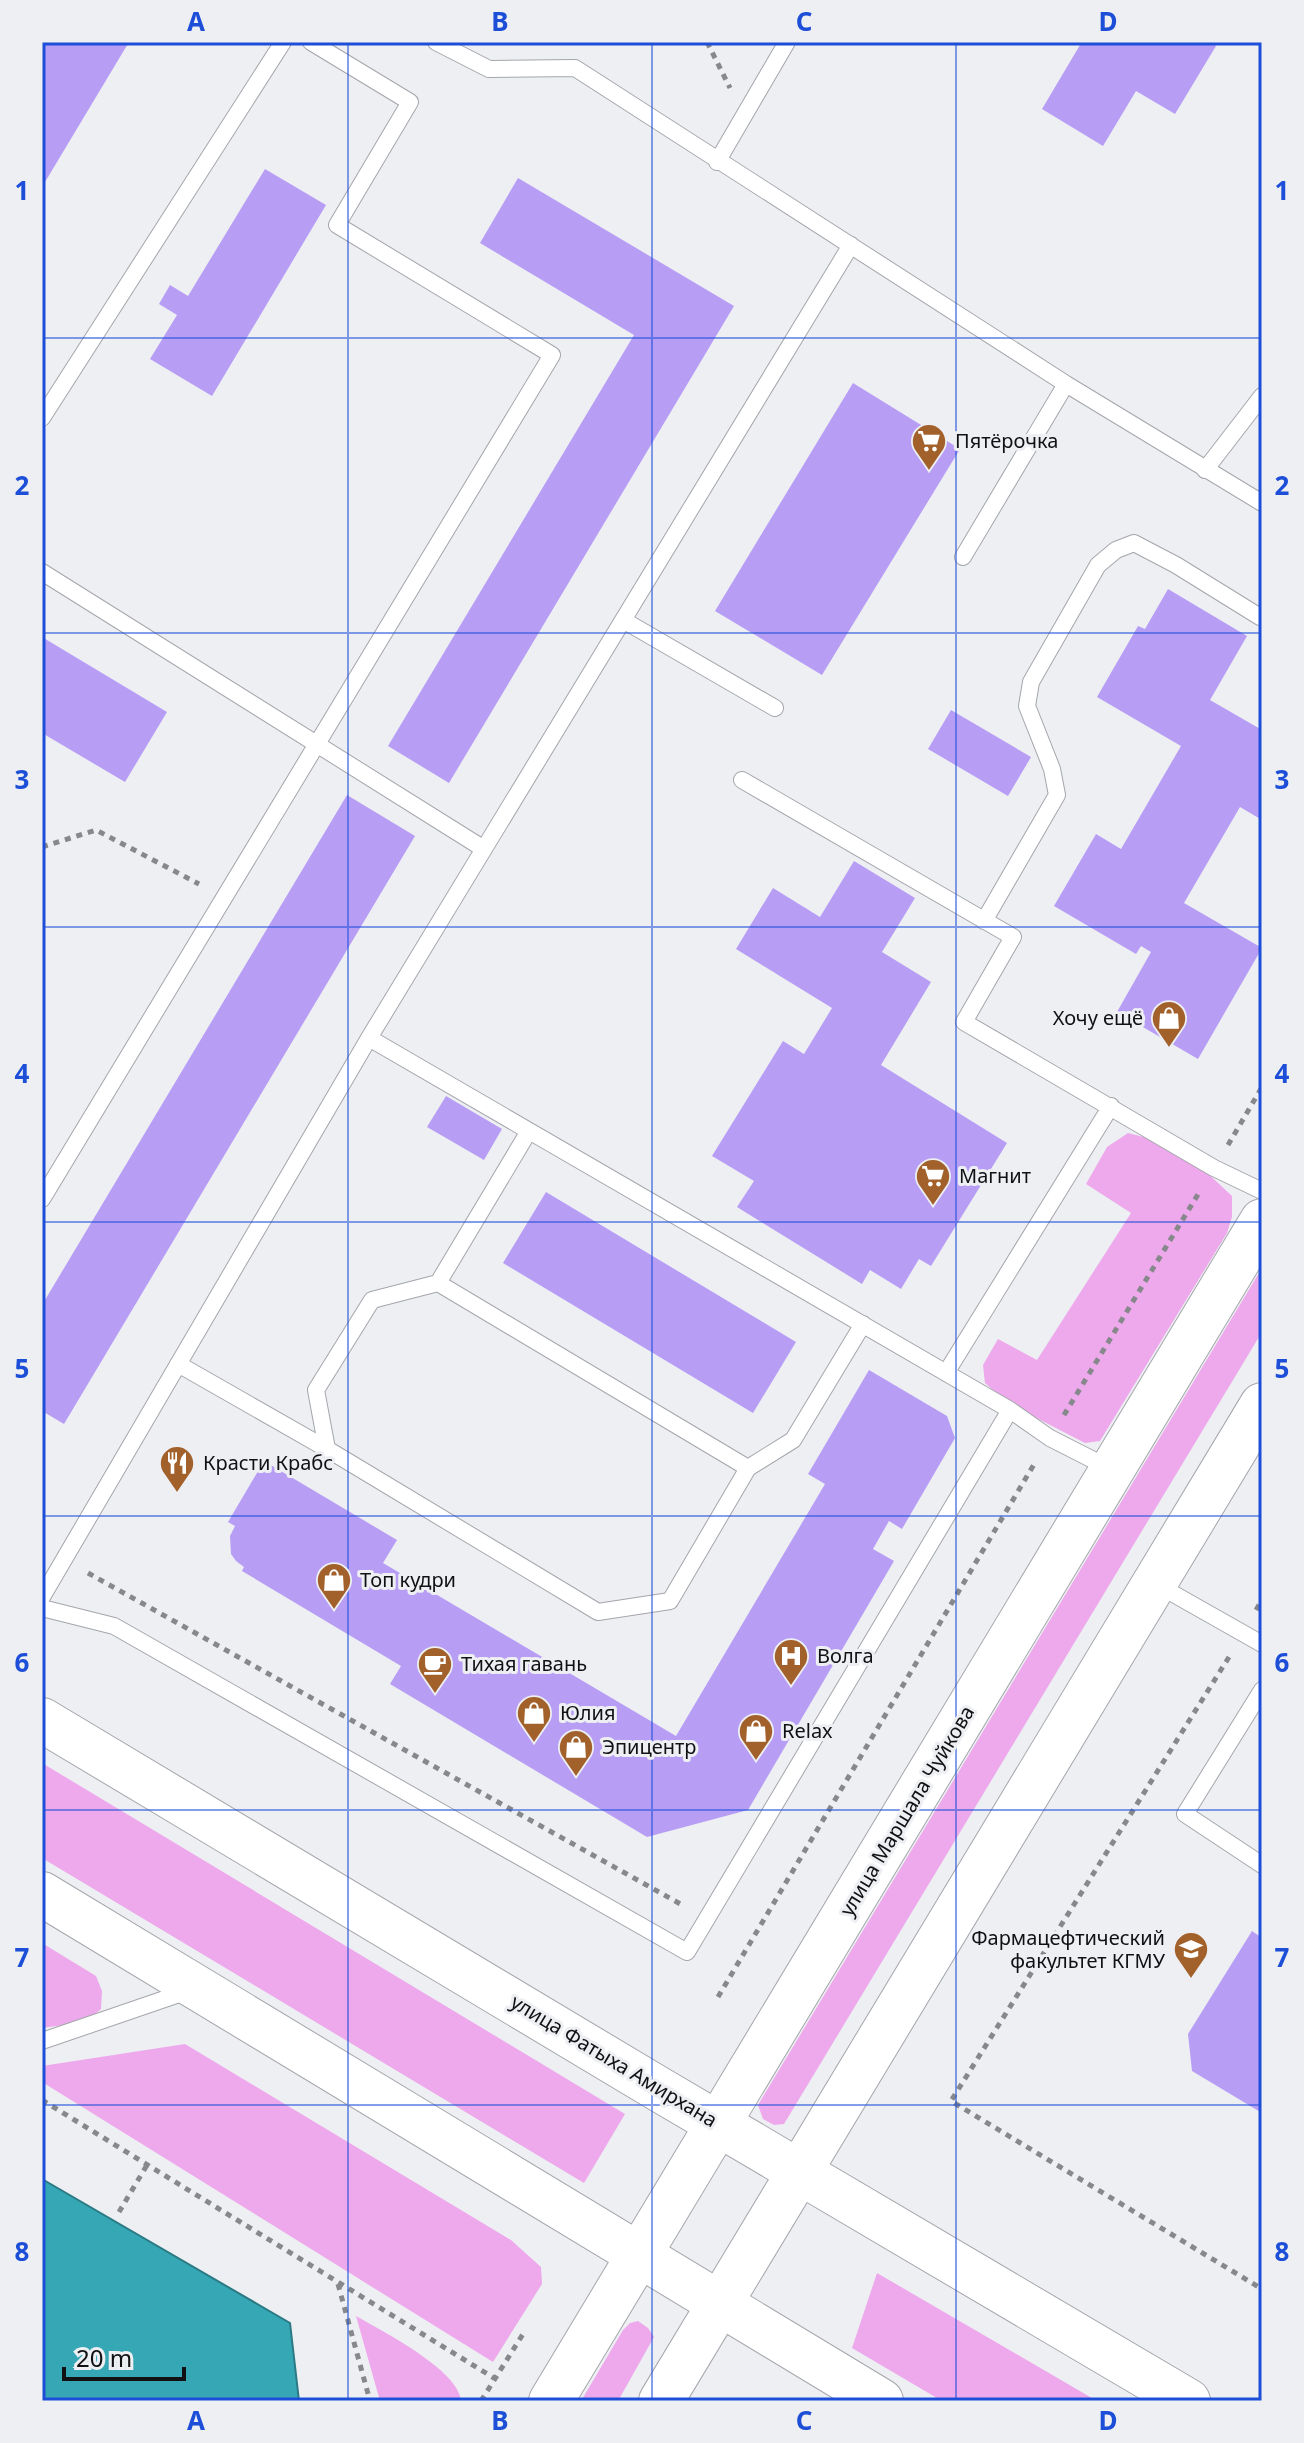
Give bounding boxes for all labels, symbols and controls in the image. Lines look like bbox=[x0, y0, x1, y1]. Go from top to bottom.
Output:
text: A bbox=[187, 3, 205, 39]
text: B bbox=[491, 3, 509, 39]
text: C bbox=[796, 3, 812, 39]
text: D bbox=[1098, 3, 1118, 39]
text: 1 bbox=[15, 172, 29, 208]
text: 1 bbox=[1275, 172, 1289, 208]
supermarket icon: Пятёрочка bbox=[910, 422, 948, 472]
place label: Пятёрочка bbox=[955, 427, 1058, 454]
text: 2 bbox=[15, 467, 30, 503]
text: 2 bbox=[1275, 467, 1290, 503]
text: 3 bbox=[15, 761, 29, 797]
text: 3 bbox=[1275, 761, 1289, 797]
shop icon: Хочу ещё bbox=[1150, 999, 1188, 1049]
place label: Хочу ещё bbox=[1053, 1004, 1143, 1031]
text: 4 bbox=[15, 1055, 30, 1091]
text: 4 bbox=[1275, 1055, 1290, 1091]
supermarket icon: Магнит bbox=[914, 1157, 952, 1207]
place label: Магнит bbox=[959, 1162, 1031, 1189]
text: 5 bbox=[15, 1350, 29, 1386]
text: 5 bbox=[1275, 1350, 1289, 1386]
restaurant icon: Красти Крабс bbox=[158, 1444, 196, 1494]
place label: Красти Крабс bbox=[203, 1449, 333, 1476]
shop icon: Топ кудри bbox=[315, 1561, 353, 1611]
place label: Топ кудри bbox=[360, 1566, 456, 1593]
hospital icon: Волга bbox=[772, 1637, 810, 1687]
place label: Волга bbox=[817, 1642, 874, 1669]
text: 6 bbox=[15, 1644, 30, 1680]
text: 6 bbox=[1275, 1644, 1290, 1680]
cafe icon: Тихая гавань bbox=[416, 1645, 454, 1695]
place label: Тихая гавань bbox=[461, 1650, 587, 1677]
shop icon: Юлия bbox=[515, 1694, 553, 1744]
place label: Юлия bbox=[560, 1699, 615, 1726]
street label: улица Маршала Чуйкова bbox=[833, 1701, 980, 1921]
shop icon: Relax bbox=[737, 1712, 775, 1762]
place label: Relax bbox=[782, 1717, 833, 1744]
shop icon: Эпицентр bbox=[557, 1728, 595, 1778]
place label: Эпицентр bbox=[602, 1733, 696, 1760]
place label: Фармацефтический факультет КГМУ bbox=[971, 1924, 1166, 1974]
school or university icon: Фармацефтический факультет КГМУ bbox=[1172, 1930, 1210, 1980]
text: 7 bbox=[15, 1939, 30, 1975]
text: 7 bbox=[1275, 1939, 1290, 1975]
street label: улица Фатыха Амирхана bbox=[506, 1988, 723, 2133]
text: 8 bbox=[15, 2233, 29, 2269]
text: 8 bbox=[1275, 2233, 1289, 2269]
scale bar bbox=[64, 2331, 184, 2381]
text: 20 m bbox=[76, 2341, 132, 2374]
text: A bbox=[187, 2402, 205, 2438]
text: B bbox=[491, 2402, 509, 2438]
text: C bbox=[796, 2402, 812, 2438]
text: D bbox=[1098, 2402, 1118, 2438]

